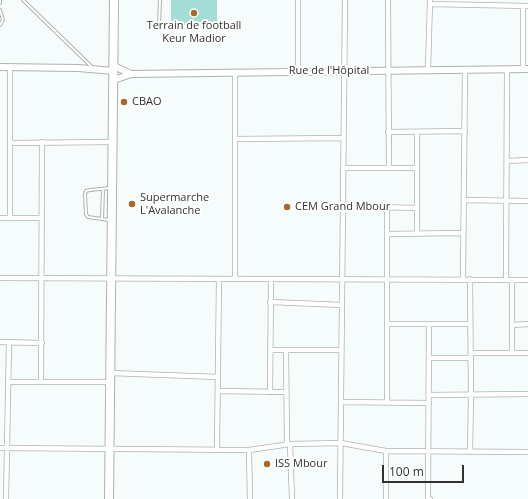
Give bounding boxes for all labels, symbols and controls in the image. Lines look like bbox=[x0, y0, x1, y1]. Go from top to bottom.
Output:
marker: Terrain de football Keur Madior bbox=[189, 8, 199, 18]
place label: Terrain de football Keur Madior bbox=[147, 19, 241, 45]
street label: Rue de l'Hôpital bbox=[289, 64, 369, 78]
place label: CBAO bbox=[132, 95, 162, 109]
marker: CBAO bbox=[119, 97, 129, 107]
place label: Supermarche L'Avalanche bbox=[140, 191, 209, 217]
marker: Supermarche L'Avalanche bbox=[127, 199, 137, 209]
place label: CEM Grand Mbour bbox=[295, 200, 390, 214]
marker: CEM Grand Mbour bbox=[282, 202, 292, 212]
place label: ISS Mbour bbox=[275, 457, 327, 471]
scale bar bbox=[384, 457, 466, 483]
marker: ISS Mbour bbox=[262, 459, 272, 469]
text: 100 m bbox=[389, 463, 424, 480]

